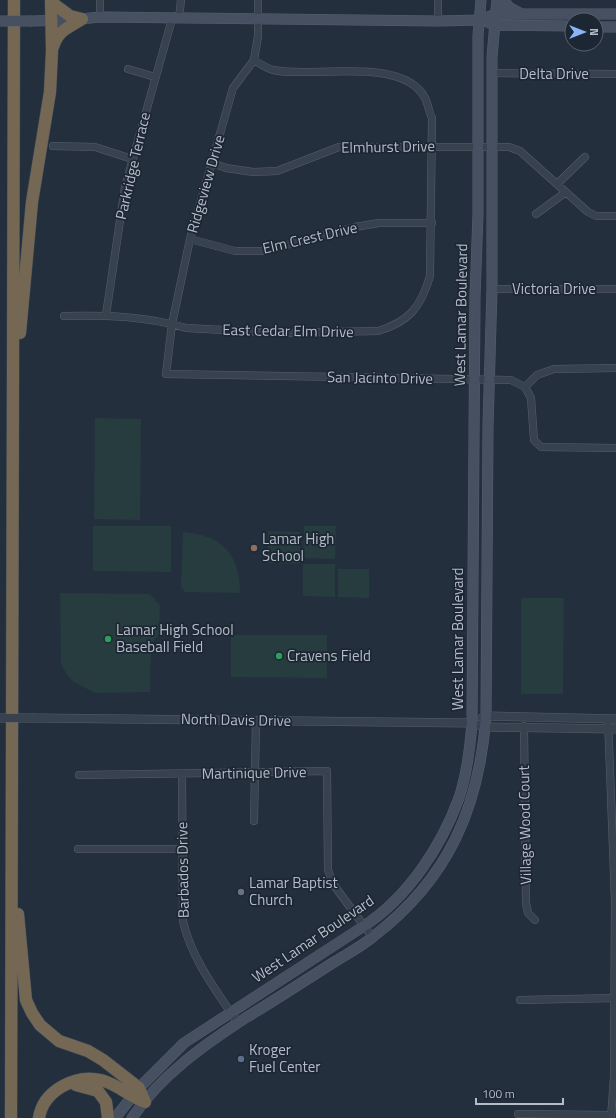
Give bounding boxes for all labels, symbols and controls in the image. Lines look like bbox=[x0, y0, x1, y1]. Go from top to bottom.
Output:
north arrow bbox=[564, 12, 604, 52]
text: N bbox=[586, 28, 602, 36]
street label: Delta Drive bbox=[519, 62, 589, 85]
street label: Parkridge Terrace bbox=[109, 110, 156, 222]
street label: Ridgeview Drive bbox=[181, 132, 231, 236]
street label: Elmhurst Drive bbox=[341, 134, 435, 159]
street label: Elm Crest Drive bbox=[260, 215, 360, 260]
street label: West Lamar Boulevard bbox=[448, 243, 473, 387]
street label: Victoria Drive bbox=[512, 277, 596, 300]
street label: East Cedar Elm Drive bbox=[222, 318, 354, 343]
street label: San Jacinto Drive bbox=[327, 365, 433, 390]
place label: Lamar High School bbox=[262, 527, 334, 567]
marker: Lamar High School bbox=[249, 543, 259, 553]
street label: West Lamar Boulevard bbox=[446, 568, 469, 710]
place label: Lamar High School Baseball Field bbox=[116, 618, 234, 658]
marker: Lamar High School Baseball Field bbox=[103, 634, 113, 644]
place label: Cravens Field bbox=[287, 644, 371, 667]
marker: Cravens Field bbox=[274, 651, 284, 661]
street label: North Davis Drive bbox=[181, 707, 291, 732]
street label: Martinique Drive bbox=[201, 760, 307, 785]
street label: Village Wood Court bbox=[512, 764, 537, 885]
street label: Barbados Drive bbox=[170, 822, 195, 918]
place label: Lamar Baptist Church bbox=[249, 871, 338, 911]
marker: Lamar Baptist Church bbox=[236, 887, 246, 897]
street label: West Lamar Boulevard bbox=[247, 889, 378, 988]
place label: Kroger Fuel Center bbox=[249, 1038, 321, 1078]
marker: Kroger Fuel Center bbox=[236, 1054, 246, 1064]
scale bar bbox=[476, 1080, 563, 1106]
text: 100 m bbox=[482, 1084, 515, 1103]

